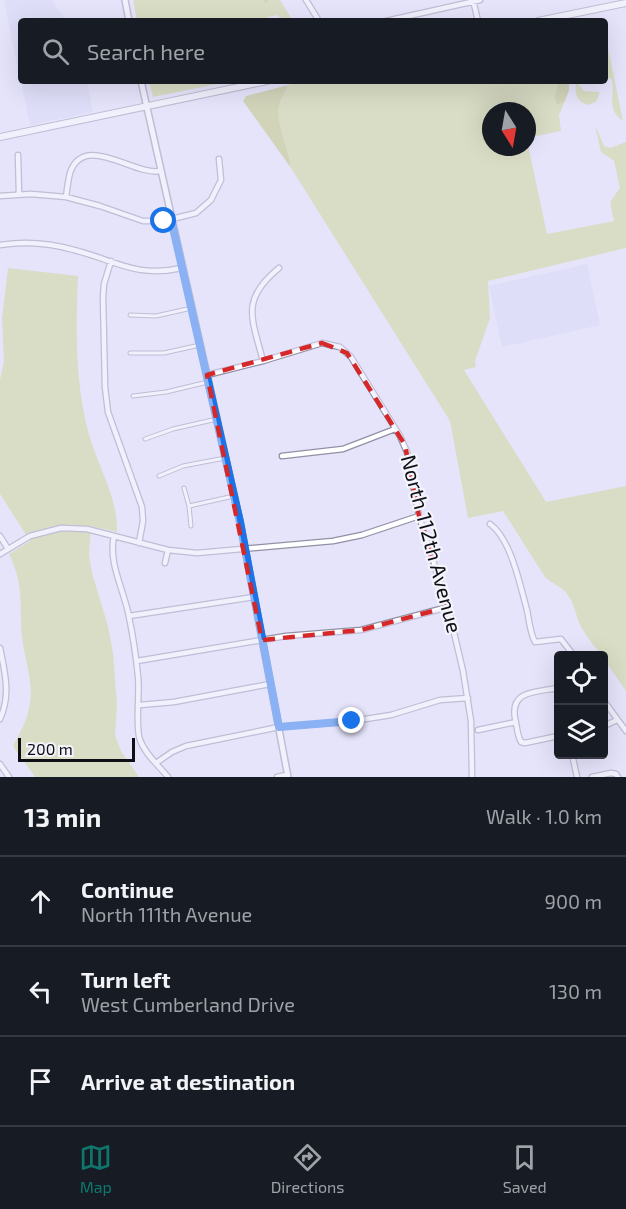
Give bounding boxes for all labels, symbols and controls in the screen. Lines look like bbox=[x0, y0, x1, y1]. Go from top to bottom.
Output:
search box bbox=[18, 18, 608, 84]
icon: search bbox=[39, 35, 72, 68]
text: Search here bbox=[87, 38, 205, 64]
north arrow bbox=[482, 102, 536, 156]
route start bbox=[150, 207, 176, 233]
street label: North 112th Avenue bbox=[397, 452, 468, 635]
map controls bbox=[554, 651, 608, 759]
button: locate bbox=[554, 651, 608, 705]
button: layers bbox=[554, 705, 608, 759]
route end bbox=[338, 707, 364, 733]
scale bar bbox=[18, 735, 135, 762]
text: 200 m bbox=[27, 739, 73, 758]
text: 13 min bbox=[24, 801, 101, 832]
text: Walk · 1.0 km bbox=[486, 804, 602, 828]
text: Continue bbox=[81, 876, 174, 902]
icon: ahead bbox=[24, 885, 57, 918]
text: 900 m bbox=[544, 889, 602, 913]
text: North 111th Avenue bbox=[81, 902, 252, 926]
text: Turn left bbox=[81, 966, 170, 992]
icon: left bbox=[24, 975, 57, 1008]
text: 130 m bbox=[549, 979, 602, 1003]
text: West Cumberland Drive bbox=[81, 992, 295, 1016]
icon: arrive bbox=[24, 1065, 57, 1098]
text: Arrive at destination bbox=[81, 1068, 295, 1094]
tab: Map bbox=[79, 1141, 112, 1196]
tab: Directions bbox=[271, 1141, 344, 1196]
tab: Saved bbox=[503, 1141, 547, 1196]

